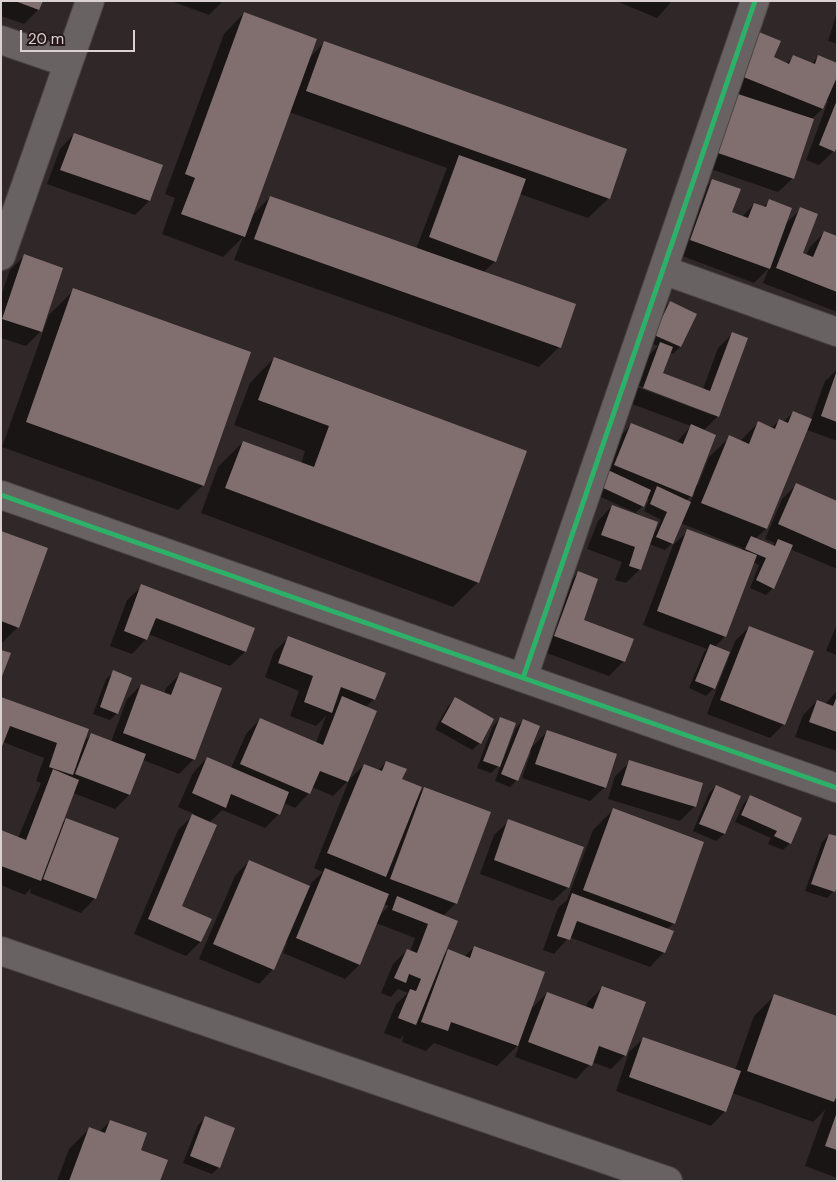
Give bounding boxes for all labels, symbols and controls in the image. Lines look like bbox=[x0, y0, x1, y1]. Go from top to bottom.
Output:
scale bar bbox=[22, 20, 138, 52]
text: 20 m bbox=[28, 29, 64, 49]

